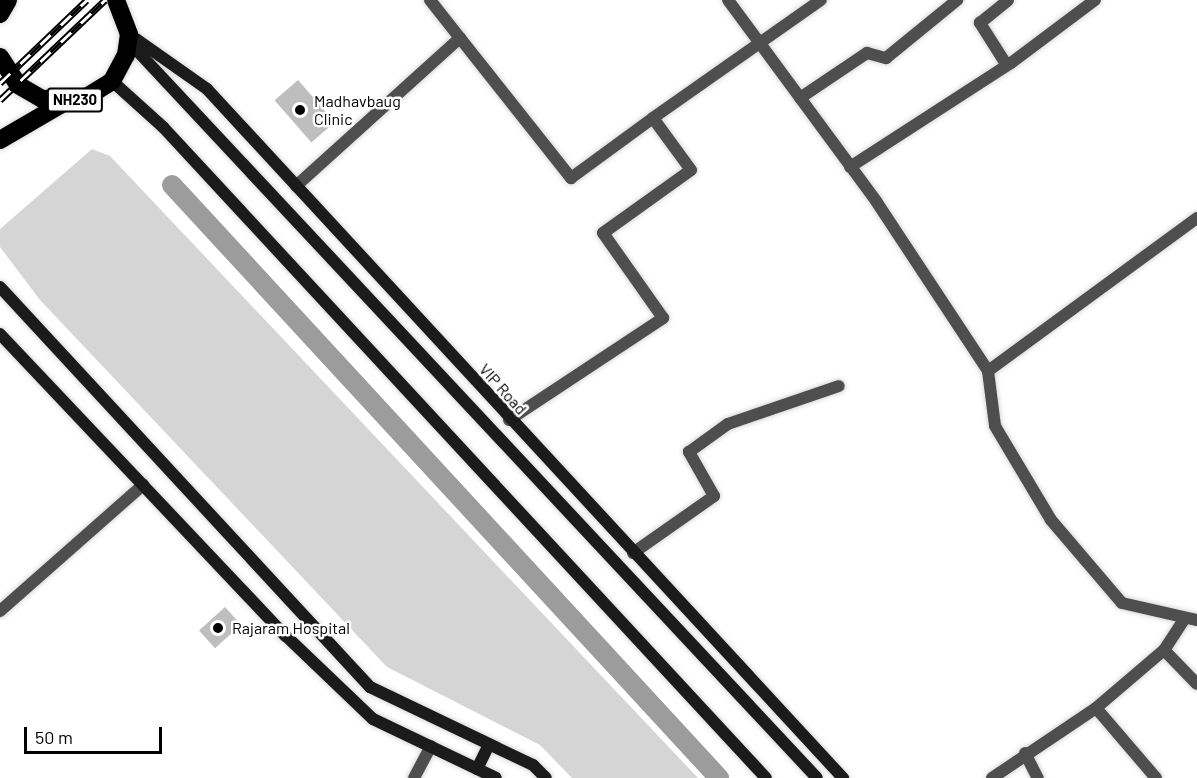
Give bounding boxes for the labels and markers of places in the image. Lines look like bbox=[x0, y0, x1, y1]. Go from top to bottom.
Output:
place label: Madhavbaug Clinic bbox=[314, 91, 401, 129]
marker: Madhavbaug Clinic bbox=[291, 101, 309, 119]
place label: Rajaram Hospital bbox=[232, 618, 350, 638]
marker: Rajaram Hospital bbox=[209, 619, 227, 637]

